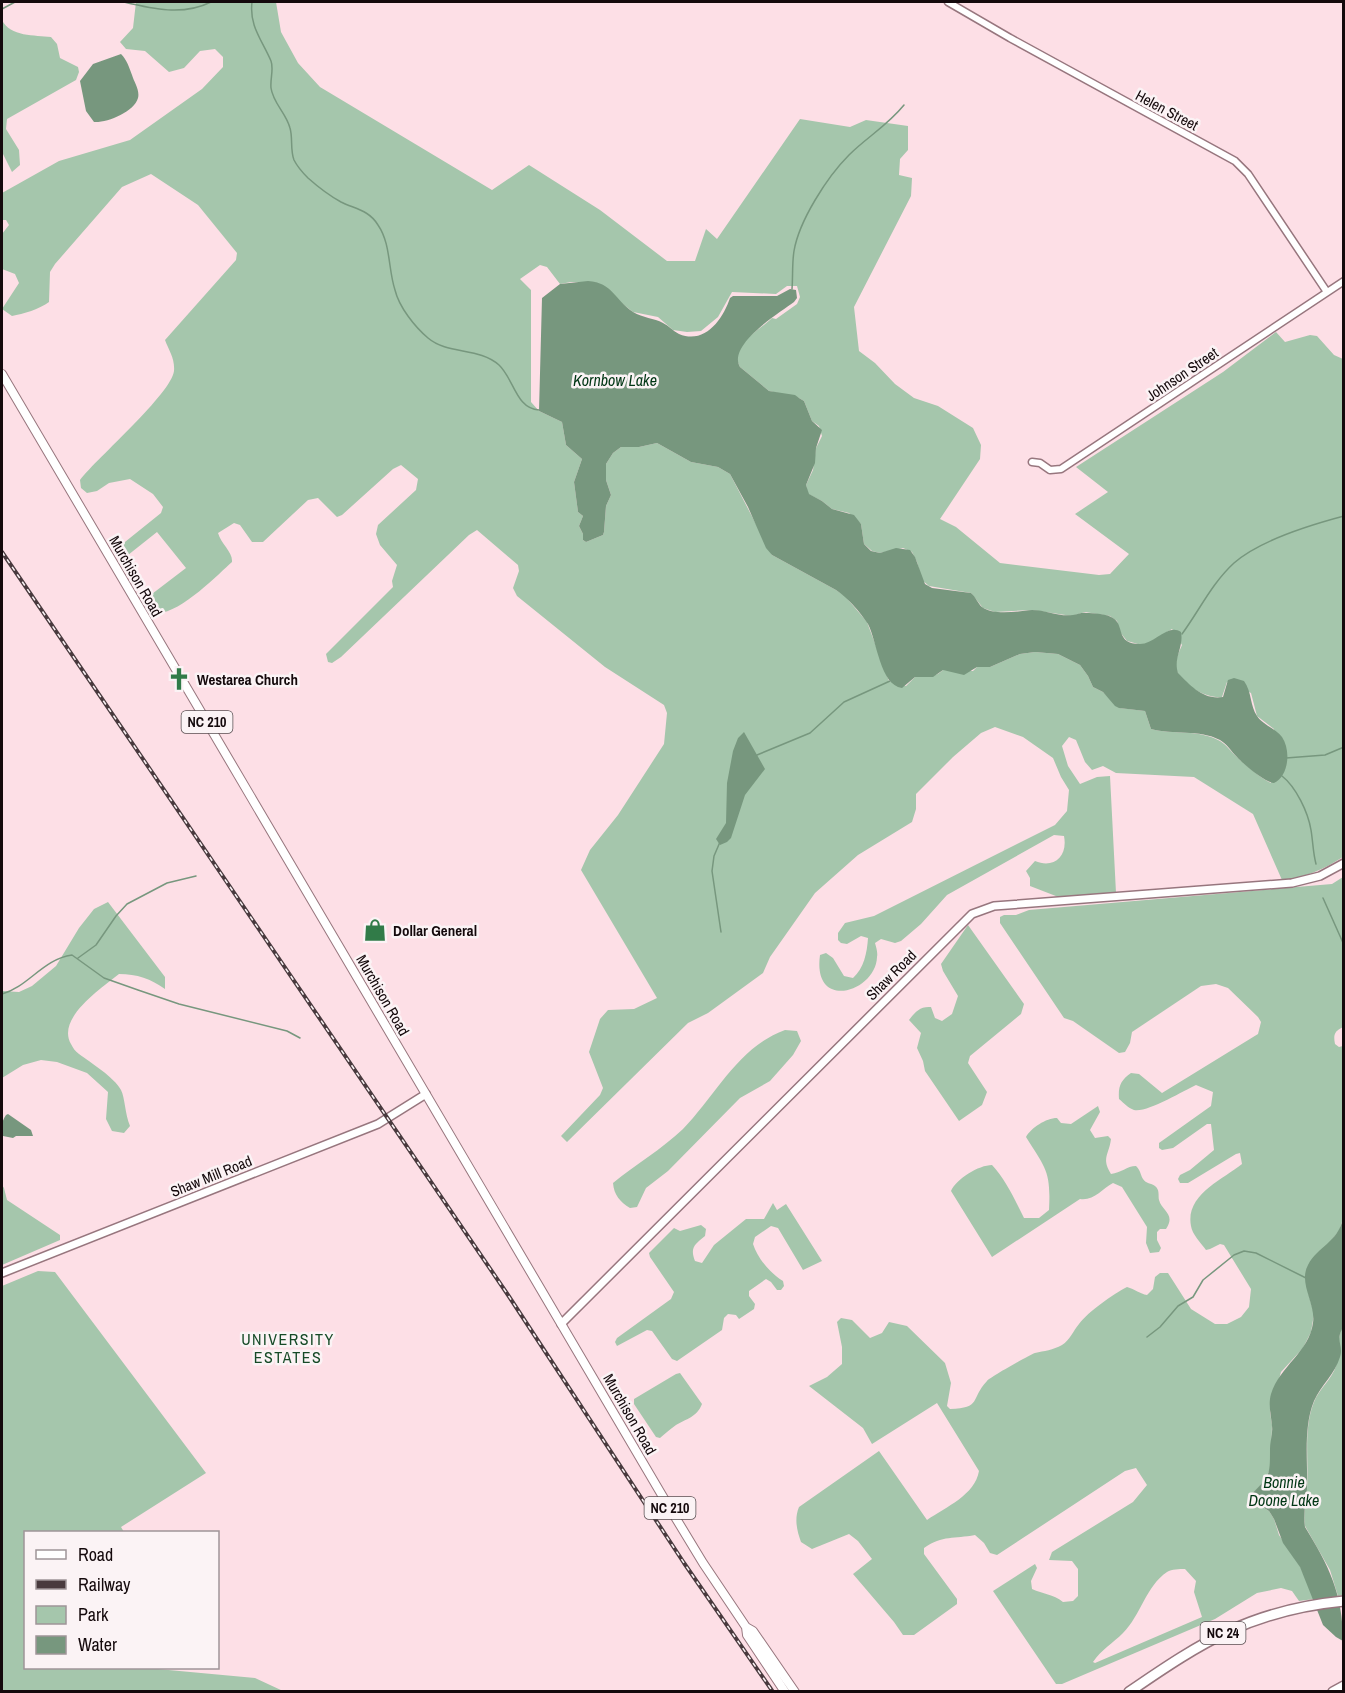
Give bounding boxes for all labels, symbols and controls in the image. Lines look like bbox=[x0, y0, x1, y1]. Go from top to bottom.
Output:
street label: Helen Street bbox=[1132, 85, 1203, 136]
street label: Johnson Street bbox=[1142, 342, 1223, 406]
water label: Kornbow Lake bbox=[573, 369, 657, 391]
street label: Murchison Road bbox=[104, 532, 168, 620]
church icon: Westarea Church bbox=[166, 666, 192, 692]
place label: Westarea Church bbox=[197, 669, 298, 690]
road number: NC 210 bbox=[182, 711, 232, 733]
shop icon: Dollar General bbox=[362, 917, 388, 943]
place label: Dollar General bbox=[393, 920, 477, 941]
street label: Shaw Road bbox=[861, 945, 921, 1005]
street label: Murchison Road bbox=[351, 951, 415, 1039]
street label: Shaw Mill Road bbox=[167, 1150, 255, 1202]
district label: UNIVERSITY ESTATES bbox=[241, 1328, 335, 1368]
street label: Murchison Road bbox=[598, 1370, 662, 1458]
water label: Bonnie Doone Lake bbox=[1249, 1471, 1319, 1511]
road number: NC 210 bbox=[644, 1497, 696, 1519]
legend bbox=[24, 1531, 219, 1669]
text: Road bbox=[78, 1542, 113, 1567]
text: Railway bbox=[78, 1572, 131, 1597]
text: Park bbox=[78, 1602, 109, 1627]
road number: NC 24 bbox=[1200, 1622, 1246, 1644]
text: Water bbox=[78, 1632, 117, 1657]

